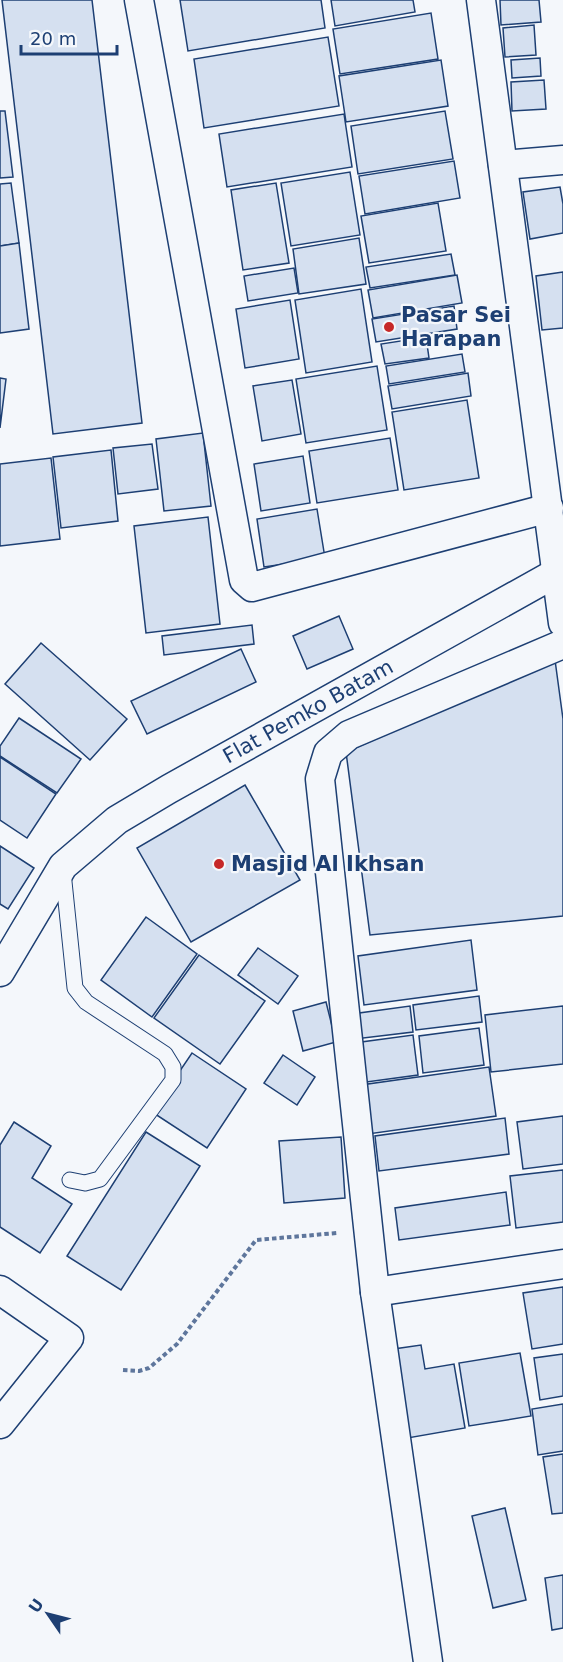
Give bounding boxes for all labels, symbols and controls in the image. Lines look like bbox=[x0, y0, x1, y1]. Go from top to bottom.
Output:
scale bar bbox=[21, 18, 117, 56]
text: 20 m bbox=[30, 28, 76, 49]
place label: Pasar Sei Harapan bbox=[401, 303, 511, 351]
marker: Pasar Sei Harapan bbox=[382, 320, 396, 334]
street label: Flat Pemko Batam bbox=[219, 654, 397, 768]
place label: Masjid Al Ikhsan bbox=[231, 852, 424, 876]
marker: Masjid Al Ikhsan bbox=[212, 857, 226, 871]
north arrow bbox=[18, 1584, 78, 1644]
text: U bbox=[25, 1595, 48, 1616]

